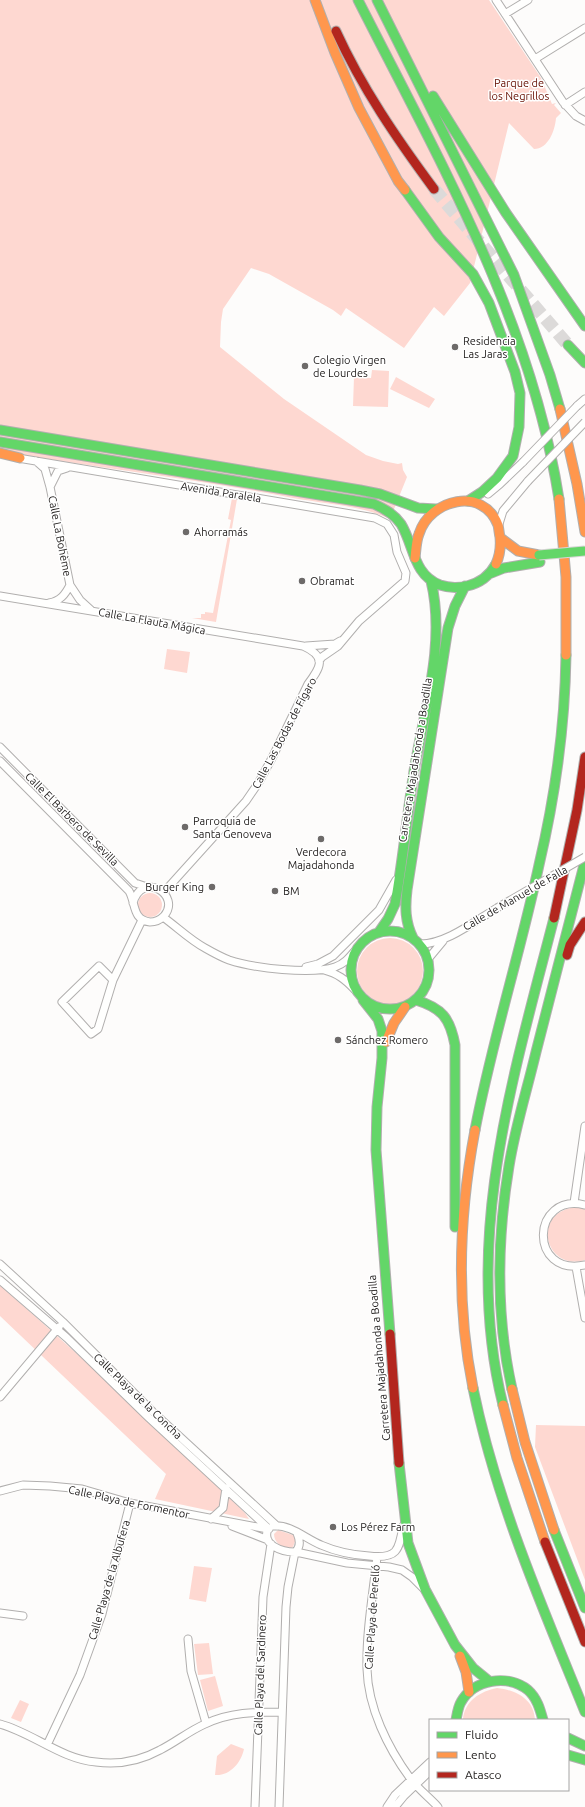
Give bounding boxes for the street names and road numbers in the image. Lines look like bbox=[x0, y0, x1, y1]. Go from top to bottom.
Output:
street label: Avenida Paralela bbox=[180, 480, 262, 504]
street label: Calle La Bohème bbox=[46, 495, 74, 577]
street label: Calle La Flauta Mágica bbox=[97, 606, 207, 636]
street label: Calle Las Bodas de Fígaro bbox=[250, 675, 318, 791]
street label: Carretera Majadahonda a Boadilla bbox=[396, 677, 434, 843]
street label: Calle El Barbero de Sevilla bbox=[23, 770, 121, 868]
street label: Calle de Manuel de Falla bbox=[461, 863, 569, 933]
street label: Carretera Majadahonda a Boadilla bbox=[366, 1275, 392, 1441]
street label: Calle Playa de la Concha bbox=[91, 1351, 185, 1441]
street label: Calle Playa de Formentor bbox=[67, 1483, 191, 1521]
street label: Calle Playa de la Albufera bbox=[86, 1519, 132, 1641]
street label: Calle Playa de Perelló bbox=[362, 1564, 382, 1670]
street label: Calle Playa del Sardinero bbox=[252, 1614, 268, 1736]

